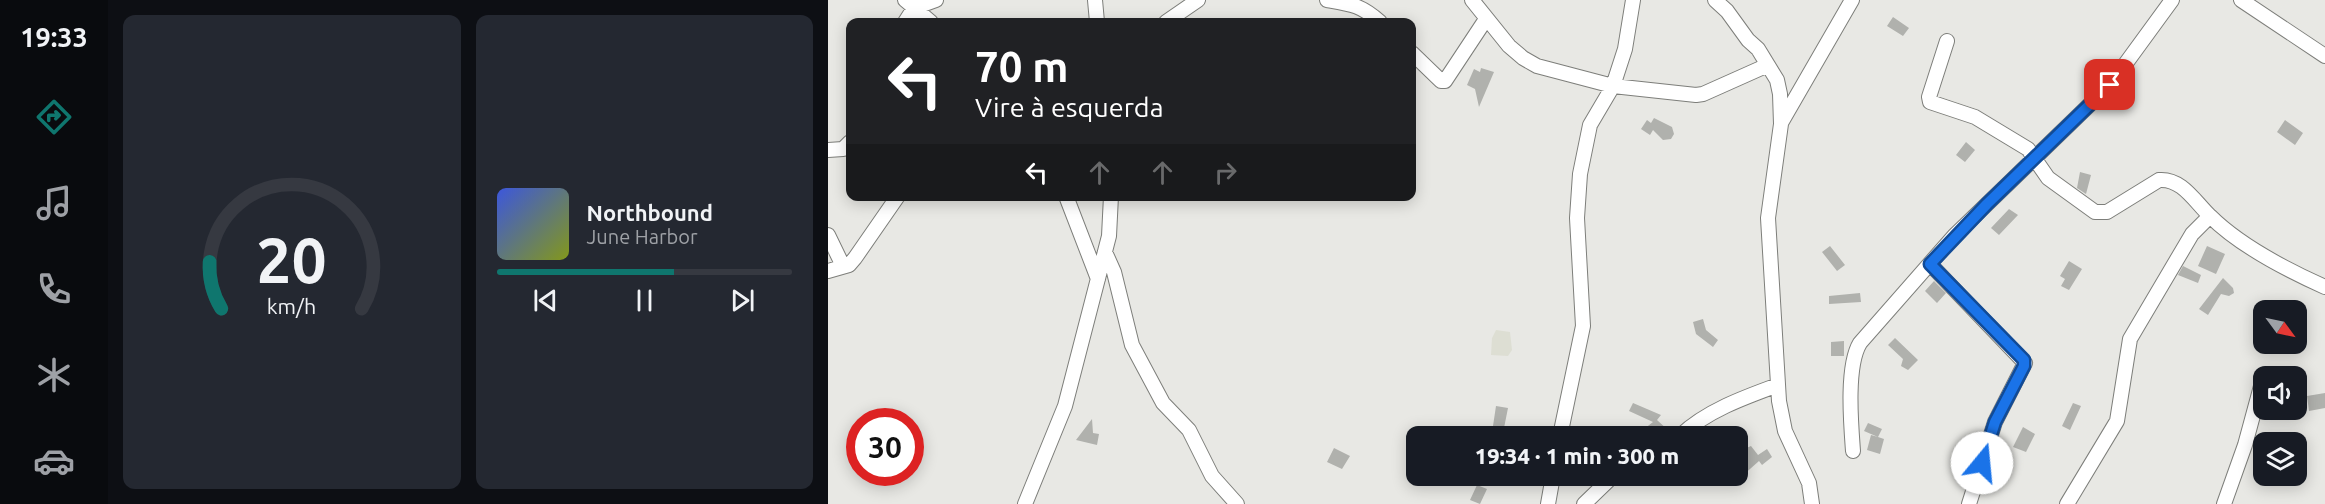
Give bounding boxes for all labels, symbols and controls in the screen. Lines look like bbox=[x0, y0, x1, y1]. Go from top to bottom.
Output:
text: 19:33 bbox=[20, 22, 88, 52]
icon: left bbox=[876, 42, 954, 120]
text: 70 m bbox=[975, 43, 1069, 90]
pin bbox=[2084, 59, 2135, 110]
icon: arrive bbox=[2093, 68, 2126, 101]
text: Vire à esquerda bbox=[975, 92, 1164, 122]
icon: directions bbox=[33, 96, 75, 138]
icon: left bbox=[1020, 156, 1053, 189]
icon: ahead bbox=[1083, 156, 1116, 189]
icon: ahead bbox=[1146, 156, 1179, 189]
icon: right bbox=[1209, 156, 1242, 189]
icon: music bbox=[33, 182, 75, 224]
text: Northbound bbox=[587, 200, 713, 225]
text: 20 bbox=[257, 225, 327, 295]
text: June Harbor bbox=[587, 225, 698, 248]
icon: phone bbox=[33, 268, 75, 310]
icon: previous bbox=[529, 284, 562, 317]
icon: pause bbox=[628, 284, 661, 317]
icon: next bbox=[726, 284, 759, 317]
text: km/h bbox=[267, 294, 316, 318]
north arrow bbox=[2253, 300, 2307, 354]
map controls bbox=[2253, 300, 2307, 486]
icon: climate bbox=[33, 354, 75, 396]
button: sound bbox=[2253, 366, 2307, 420]
speed limit sign: 30 bbox=[846, 408, 924, 486]
position arrow bbox=[1950, 431, 2014, 495]
button: layers bbox=[2253, 432, 2307, 486]
icon: car bbox=[33, 440, 75, 482]
text: 19:34 · 1 min · 300 m bbox=[1475, 443, 1679, 468]

